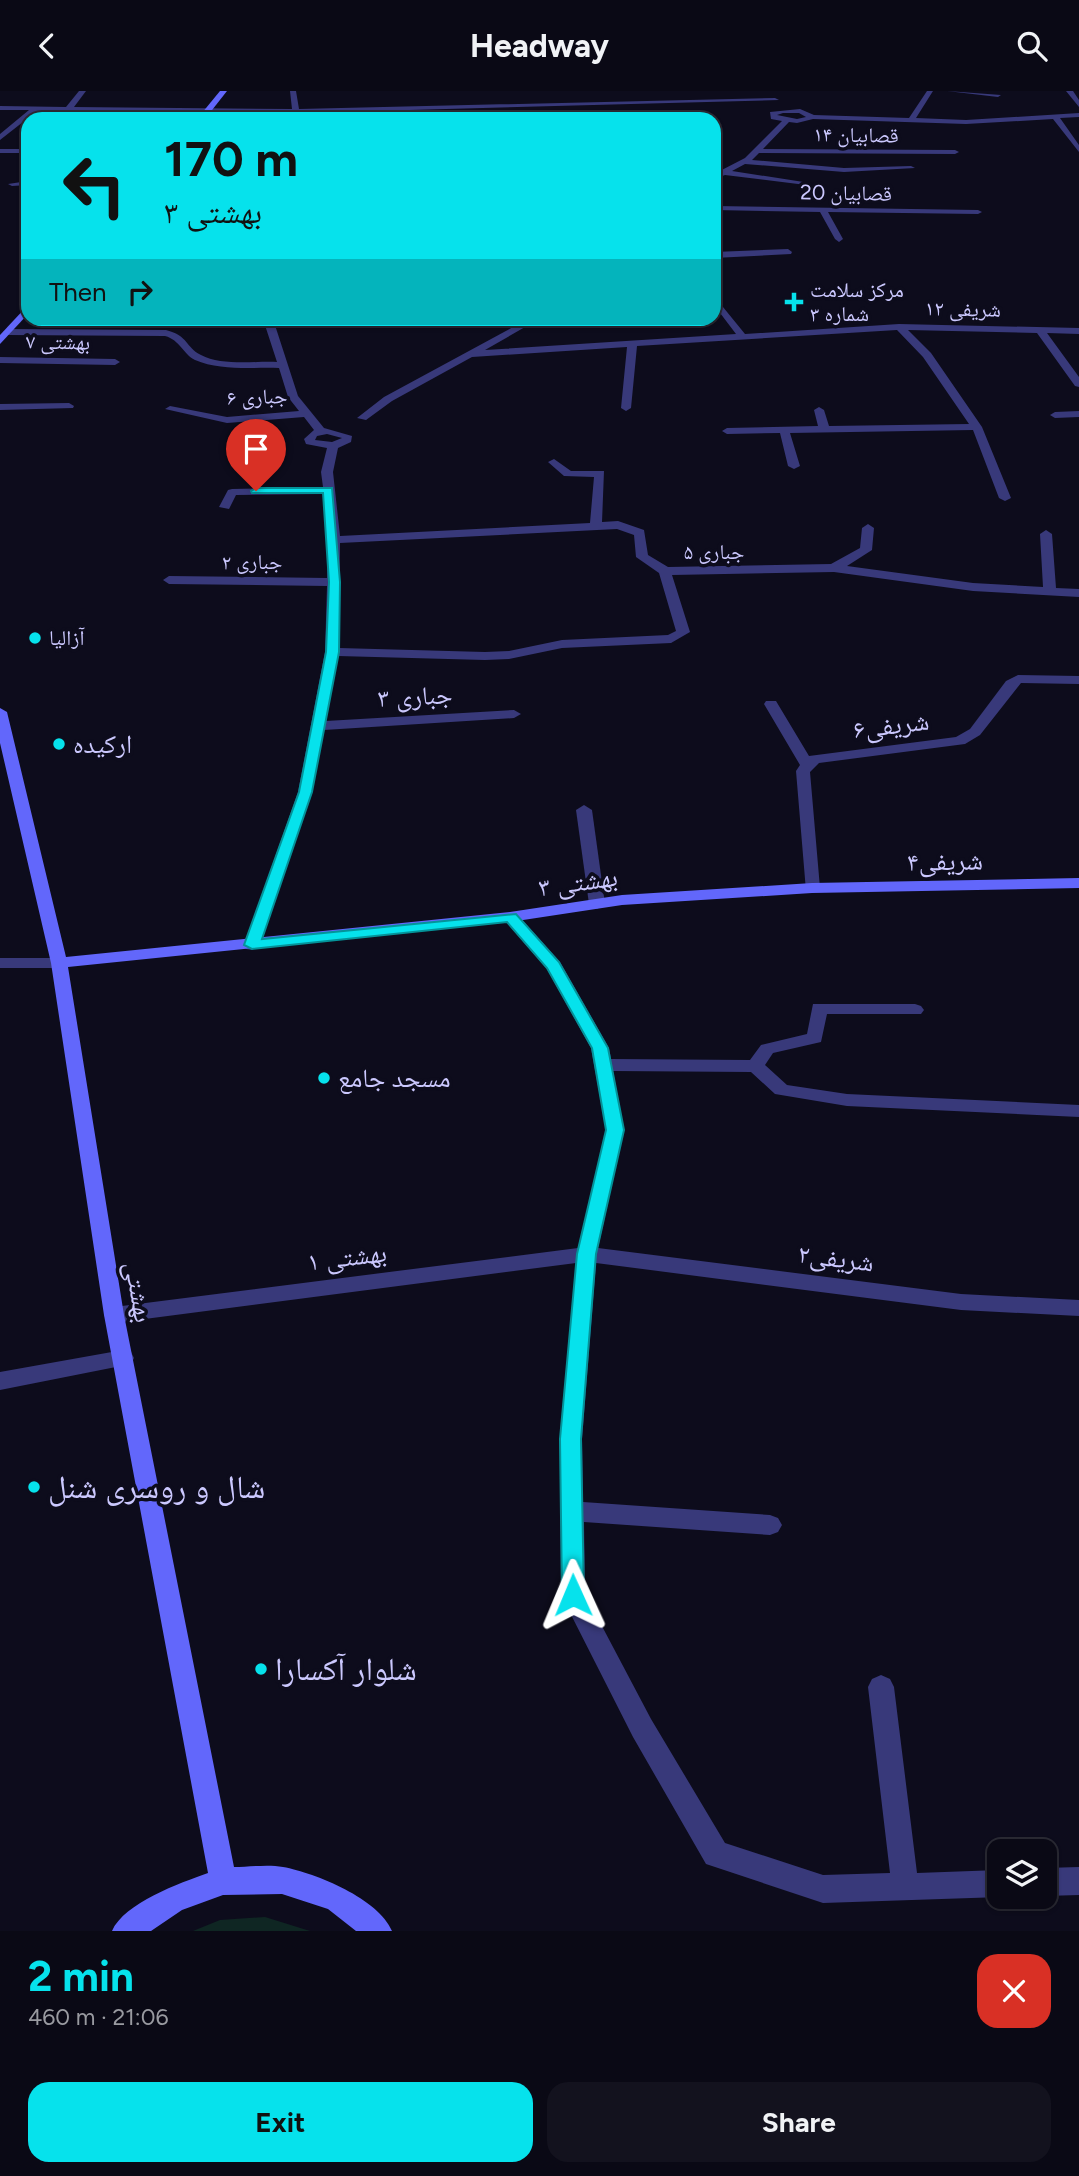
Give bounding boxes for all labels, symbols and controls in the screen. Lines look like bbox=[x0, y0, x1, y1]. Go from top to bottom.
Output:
icon: back bbox=[28, 27, 66, 65]
text: Headway bbox=[470, 27, 609, 65]
icon: search bbox=[1013, 27, 1051, 65]
street label: قصابیان ۱۴ bbox=[813, 121, 899, 148]
text: 170 m bbox=[164, 129, 298, 188]
icon: left bbox=[49, 140, 140, 231]
street label: قصابیان 20 bbox=[800, 179, 892, 206]
text: بهشتی ۳ bbox=[164, 193, 262, 231]
icon: right bbox=[121, 273, 159, 311]
text: Then bbox=[49, 276, 107, 308]
place label: مرکز سلامت شماره ۳ bbox=[810, 277, 904, 326]
marker: مرکز سلامت شماره ۳ bbox=[784, 292, 804, 312]
street label: شریفی ۱۲ bbox=[925, 295, 1001, 323]
street label: بهشتی ۷ bbox=[26, 328, 90, 356]
street label: جباری ۶ bbox=[226, 383, 288, 410]
pin bbox=[226, 419, 286, 491]
icon: arrive bbox=[237, 430, 275, 468]
street label: جباری ۵ bbox=[684, 539, 744, 564]
street label: جباری ۲ bbox=[222, 549, 282, 574]
place label: آزالیا bbox=[49, 625, 85, 650]
marker: آزالیا bbox=[27, 630, 43, 646]
street label: جباری ۳ bbox=[377, 678, 453, 714]
street label: شریفی۶ bbox=[851, 704, 931, 746]
place label: ارکیده bbox=[73, 728, 132, 760]
marker: ارکیده bbox=[51, 736, 67, 752]
street label: شریفی۴ bbox=[907, 844, 983, 878]
street label: بهشتی ۳ bbox=[536, 861, 620, 903]
place label: مسجد جامع bbox=[338, 1062, 451, 1095]
marker: مسجد جامع bbox=[316, 1070, 332, 1086]
street label: بهشتی ۱ bbox=[306, 1236, 388, 1278]
street label: شریفی۲ bbox=[796, 1237, 876, 1279]
street label: بهشتی bbox=[118, 1259, 160, 1325]
place label: شال و روسری شنل bbox=[48, 1468, 265, 1507]
marker: شال و روسری شنل bbox=[26, 1479, 42, 1495]
position arrow bbox=[536, 1558, 610, 1632]
place label: شلوار آکسارا bbox=[275, 1650, 417, 1688]
marker: شلوار آکسارا bbox=[253, 1661, 269, 1677]
map controls bbox=[987, 1839, 1057, 1909]
button: layers bbox=[987, 1839, 1057, 1909]
text: 2 min bbox=[28, 1951, 134, 2002]
button: close bbox=[977, 1954, 1051, 2028]
text: 460 m · 21:06 bbox=[28, 2003, 168, 2031]
button: Exit bbox=[28, 2082, 533, 2162]
button: Share bbox=[547, 2082, 1051, 2162]

